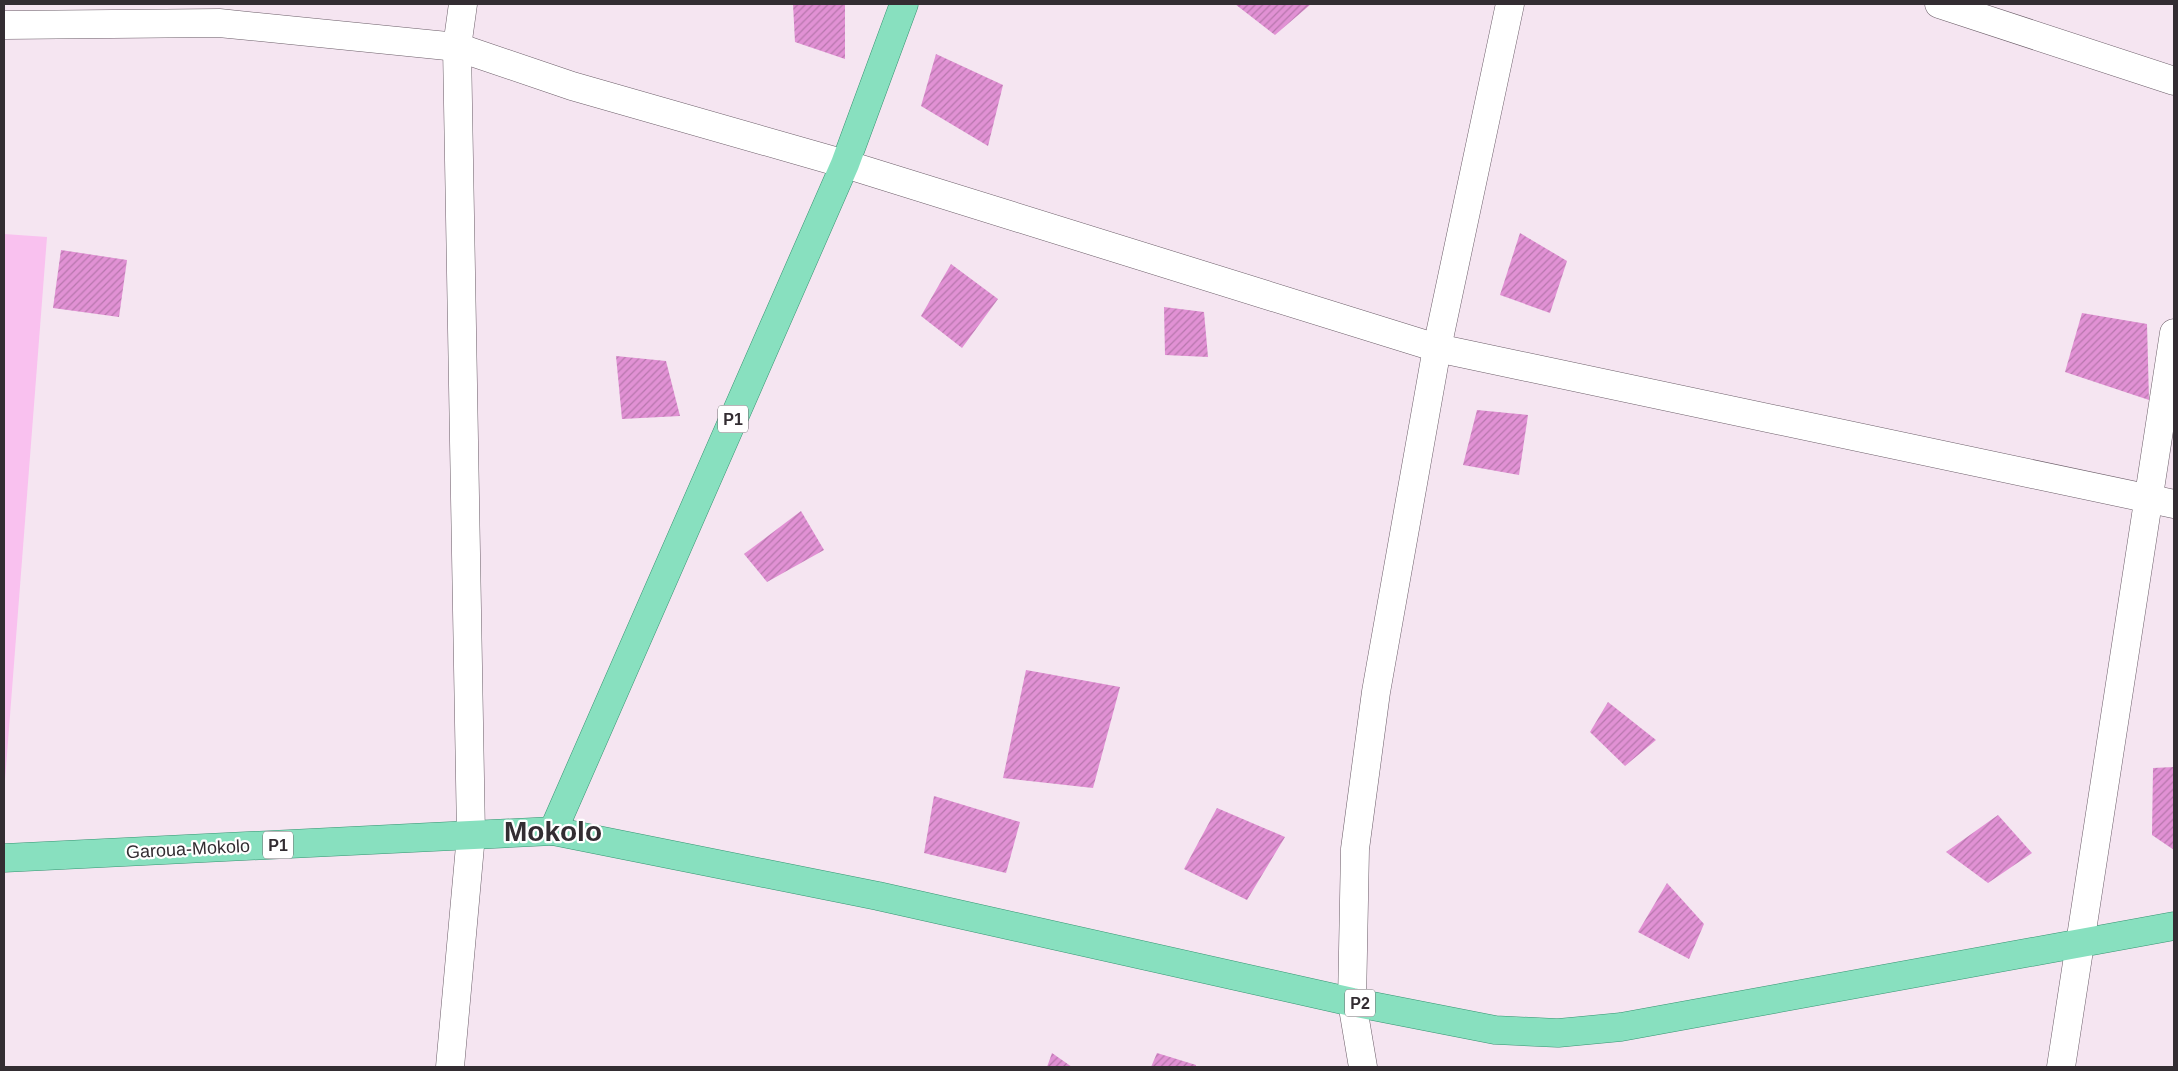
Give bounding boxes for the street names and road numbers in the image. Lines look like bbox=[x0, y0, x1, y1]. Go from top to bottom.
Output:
road number: P1 bbox=[718, 406, 748, 432]
road number: P1 bbox=[263, 832, 293, 858]
street label: Garoua-Mokolo bbox=[126, 836, 250, 862]
road number: P2 bbox=[1345, 990, 1375, 1016]

